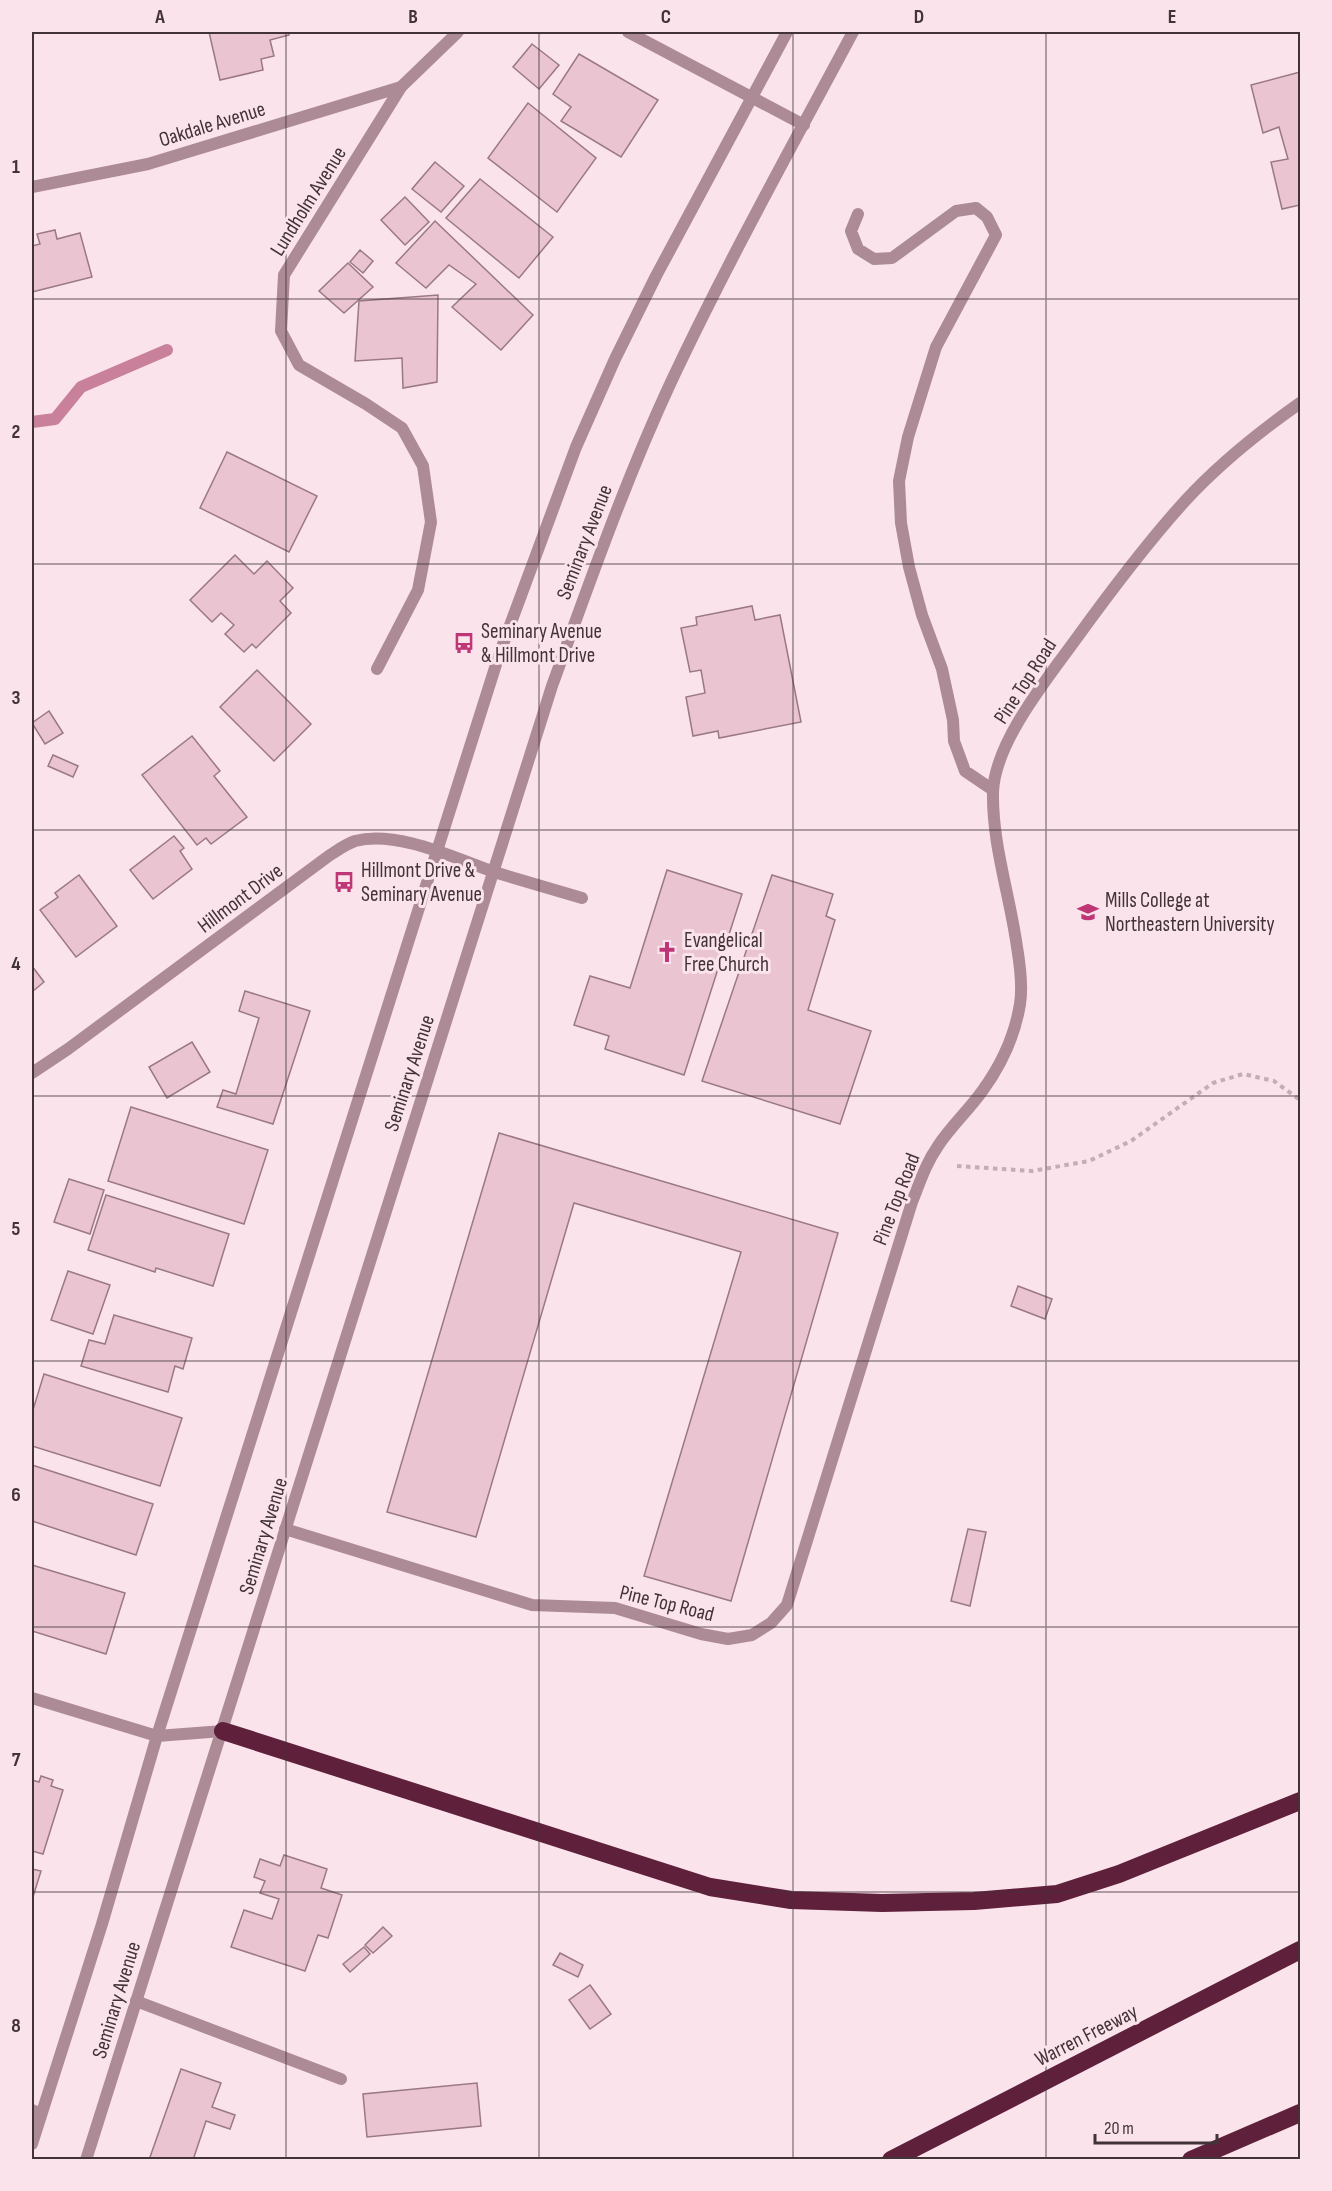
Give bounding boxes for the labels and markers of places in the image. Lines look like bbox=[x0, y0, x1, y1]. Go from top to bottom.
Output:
place label: Seminary Avenue & Hillmont Drive bbox=[481, 619, 602, 668]
bus stop icon: Seminary Avenue & Hillmont Drive bbox=[452, 631, 476, 655]
place label: Hillmont Drive & Seminary Avenue bbox=[361, 858, 482, 907]
bus stop icon: Hillmont Drive & Seminary Avenue bbox=[332, 870, 356, 894]
place label: Mills College at Northeastern University bbox=[1105, 888, 1275, 937]
school or university icon: Mills College at Northeastern University bbox=[1076, 900, 1100, 924]
place label: Evangelical Free Church bbox=[684, 928, 769, 977]
church icon: Evangelical Free Church bbox=[655, 940, 679, 964]

